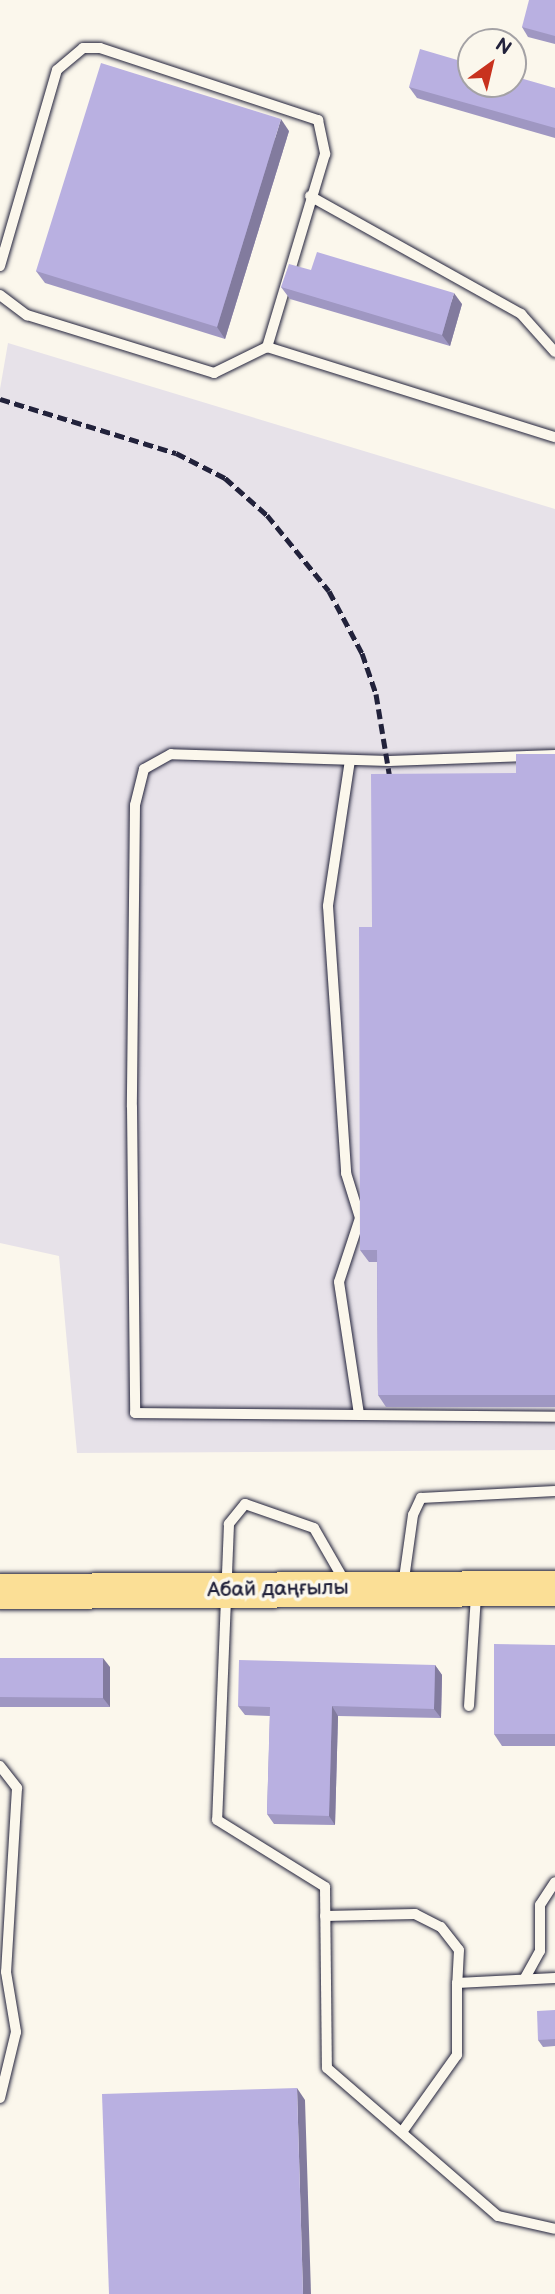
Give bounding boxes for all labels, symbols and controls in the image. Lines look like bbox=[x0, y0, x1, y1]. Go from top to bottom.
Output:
north arrow bbox=[457, 28, 527, 98]
text: N bbox=[491, 33, 515, 60]
street label: Абай даңғылы bbox=[207, 1575, 349, 1603]

